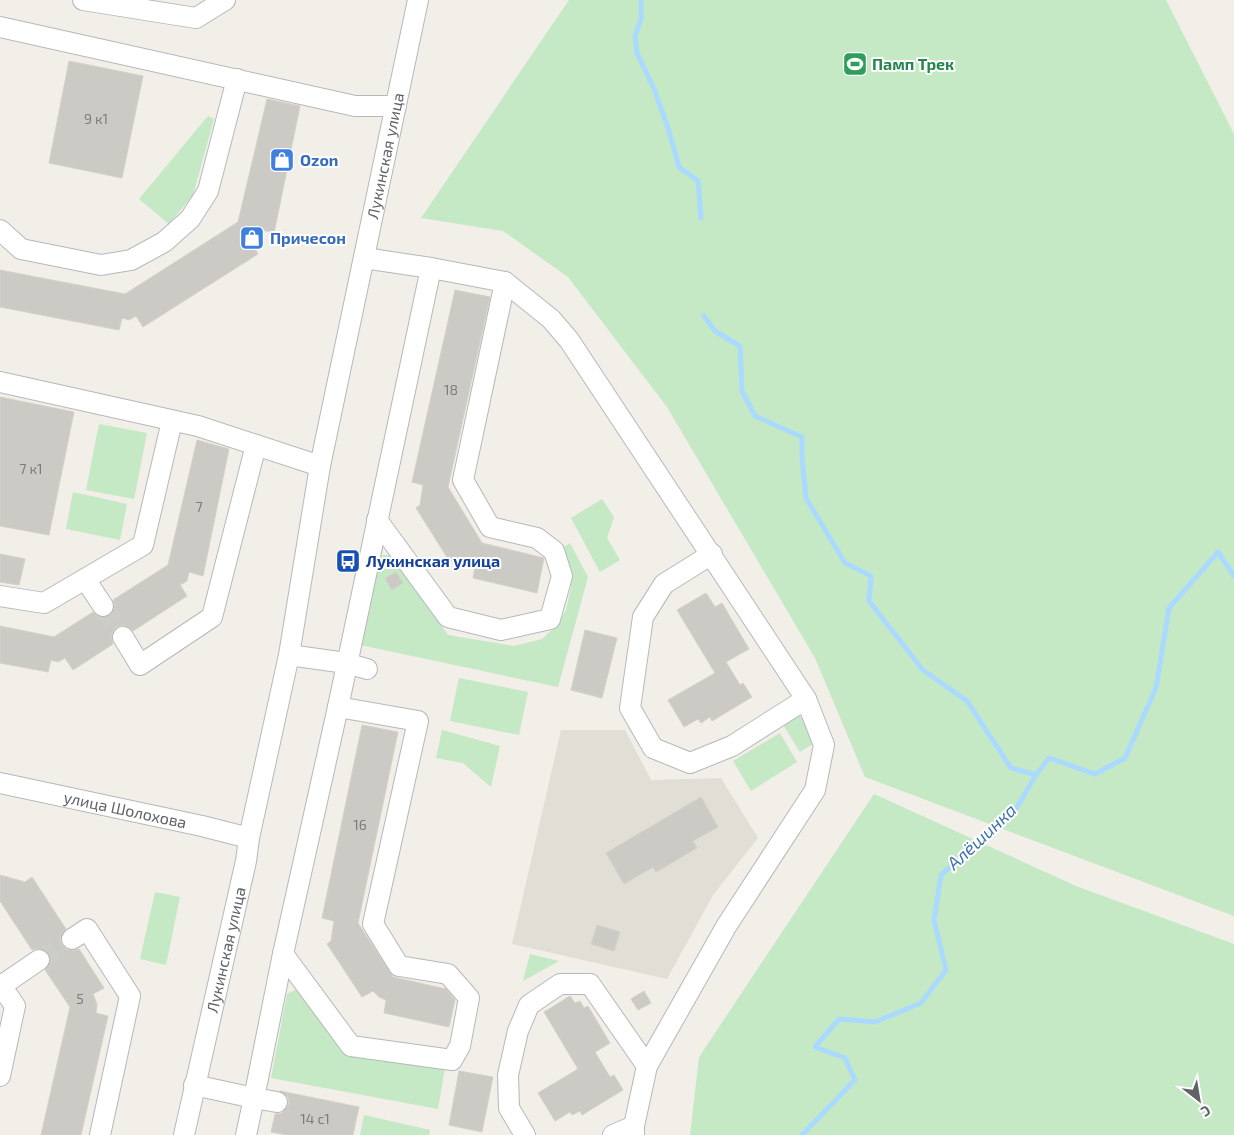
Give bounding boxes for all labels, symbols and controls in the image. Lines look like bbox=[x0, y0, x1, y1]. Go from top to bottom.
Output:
sports icon: Памп Трек bbox=[842, 51, 868, 77]
place label: Памп Трек bbox=[872, 54, 954, 73]
street label: Лукинская улица bbox=[362, 91, 407, 221]
house number: 9 к1 bbox=[84, 110, 108, 127]
shop icon: Ozon bbox=[269, 147, 295, 173]
place label: Ozon bbox=[300, 150, 338, 169]
shop icon: Причесон bbox=[239, 225, 265, 251]
place label: Причесон bbox=[270, 228, 346, 247]
house number: 18 bbox=[444, 381, 458, 398]
house number: 7 к1 bbox=[19, 460, 43, 477]
house number: 7 bbox=[195, 498, 203, 515]
bus stop icon: Лукинская улица bbox=[335, 548, 361, 574]
place label: Лукинская улица bbox=[366, 551, 500, 570]
street label: улица Шолохова bbox=[62, 787, 189, 832]
water label: Алёшинка bbox=[941, 799, 1021, 875]
house number: 16 bbox=[353, 816, 367, 833]
street label: Лукинская улица bbox=[202, 885, 249, 1014]
house number: 5 bbox=[76, 990, 84, 1007]
north arrow bbox=[1174, 1075, 1224, 1125]
text: С bbox=[1198, 1102, 1214, 1121]
house number: 14 c1 bbox=[300, 1110, 330, 1127]

